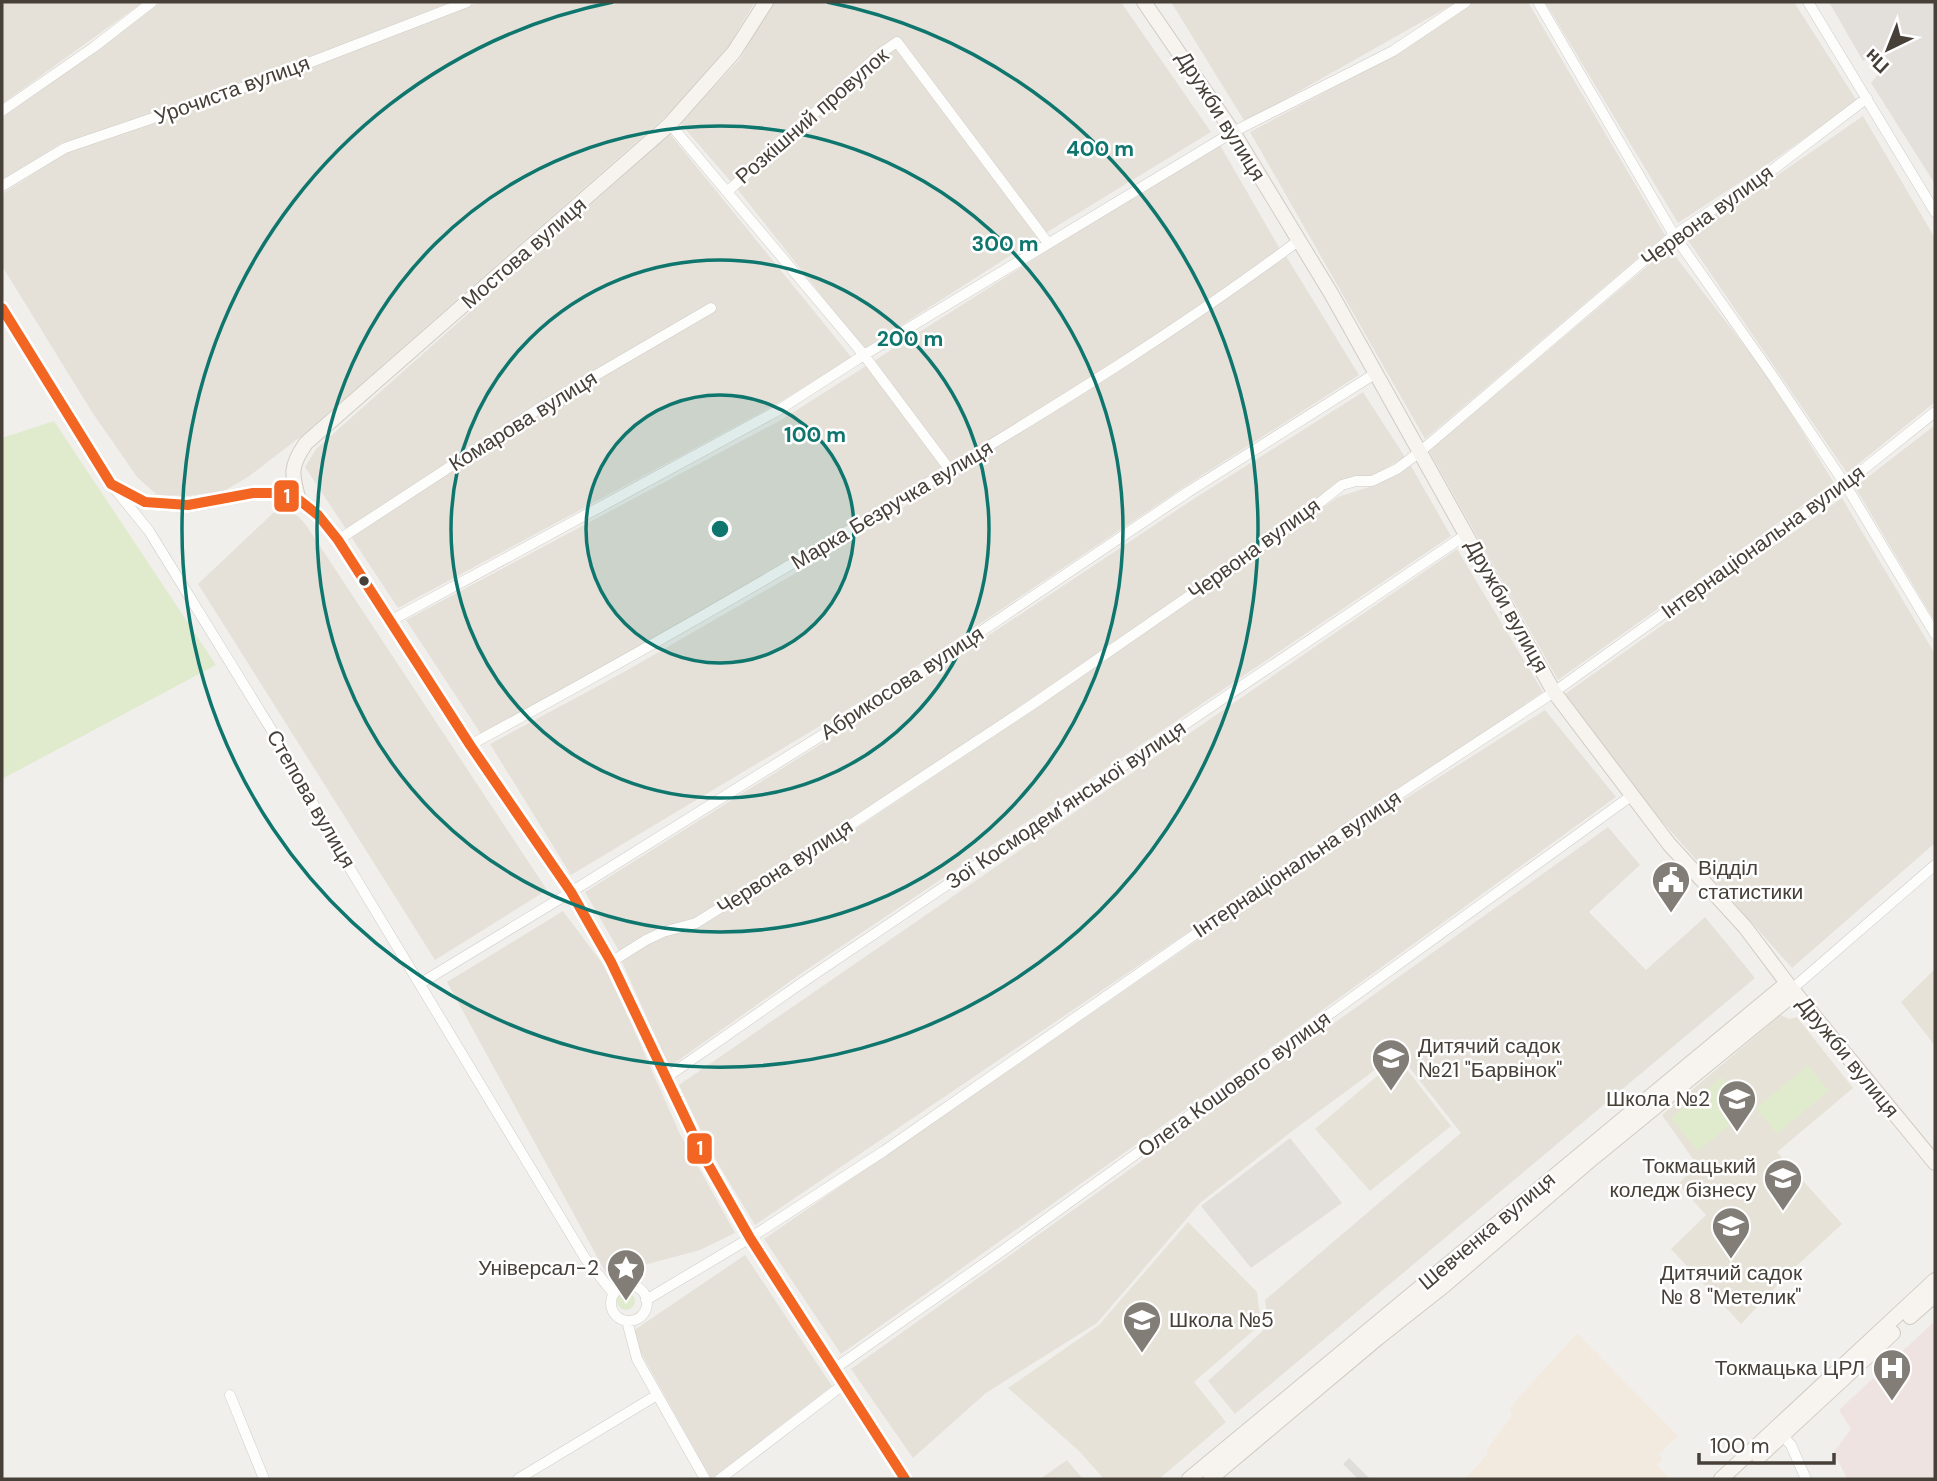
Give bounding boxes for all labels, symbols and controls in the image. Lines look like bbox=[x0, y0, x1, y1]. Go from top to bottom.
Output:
north arrow bbox=[1853, 14, 1923, 84]
street label: Розкішний провулок bbox=[729, 41, 895, 190]
text: Пн bbox=[1859, 43, 1894, 79]
street label: Дружби вулиця bbox=[1170, 46, 1272, 186]
street label: Урочиста вулиця bbox=[151, 49, 313, 131]
text: 400 m bbox=[1066, 135, 1134, 163]
street label: Червона вулиця bbox=[1635, 159, 1779, 273]
street label: Мостова вулиця bbox=[455, 191, 593, 315]
text: 300 m bbox=[972, 230, 1038, 258]
text: 200 m bbox=[877, 325, 943, 353]
street label: Комарова вулиця bbox=[444, 364, 602, 478]
text: 100 m bbox=[784, 421, 846, 449]
street label: Марка Безручка вулиця bbox=[786, 434, 998, 576]
street label: Інтернаціональна вулиця bbox=[1656, 459, 1870, 625]
line badge: 1 bbox=[273, 479, 300, 513]
text: 1 bbox=[284, 484, 290, 509]
street label: Червона вулиця bbox=[1182, 492, 1326, 606]
centre of rings bbox=[708, 517, 732, 541]
street label: Дружби вулиця bbox=[1459, 534, 1555, 678]
unlabelled marker bbox=[357, 574, 371, 588]
street label: Абрикосова вулиця bbox=[815, 620, 989, 746]
street label: Зої Космодем’янської вулиця bbox=[941, 714, 1191, 896]
street label: Степова вулиця bbox=[260, 725, 362, 873]
street label: Інтернаціональна вулиця bbox=[1187, 784, 1407, 944]
street label: Червона вулиця bbox=[712, 813, 858, 921]
place label: Відділ статистики bbox=[1698, 854, 1803, 906]
public building icon: Відділ статистики bbox=[1650, 859, 1692, 914]
street label: Дружби вулиця bbox=[1791, 991, 1905, 1123]
street label: Олега Кошового вулиця bbox=[1132, 1004, 1336, 1164]
place label: Дитячий садок №21 "Барвінок" bbox=[1418, 1032, 1562, 1084]
school or university icon: Дитячий садок №21 "Барвінок" bbox=[1370, 1037, 1412, 1092]
school or university icon: Школа №2 bbox=[1716, 1078, 1758, 1133]
place label: Школа №2 bbox=[1606, 1085, 1710, 1113]
line badge: 1 bbox=[686, 1132, 713, 1165]
text: 1 bbox=[697, 1136, 703, 1161]
place label: Токмацький коледж бізнесу bbox=[1609, 1152, 1756, 1204]
school or university icon: Токмацький коледж бізнесу bbox=[1762, 1157, 1804, 1212]
street label: Шевченка вулиця bbox=[1413, 1166, 1561, 1296]
school or university icon: Дитячий садок № 8 "Метелик" bbox=[1710, 1205, 1752, 1260]
place icon: Універсал-2 bbox=[605, 1247, 647, 1302]
place label: Універсал-2 bbox=[478, 1254, 599, 1282]
place label: Дитячий садок № 8 "Метелик" bbox=[1660, 1259, 1803, 1311]
school or university icon: Школа №5 bbox=[1121, 1299, 1163, 1354]
place label: Школа №5 bbox=[1169, 1306, 1274, 1334]
hospital icon: Токмацька ЦРЛ bbox=[1871, 1347, 1913, 1402]
place label: Токмацька ЦРЛ bbox=[1715, 1354, 1865, 1382]
scale bar bbox=[1699, 1422, 1834, 1466]
text: 100 m bbox=[1710, 1432, 1770, 1460]

